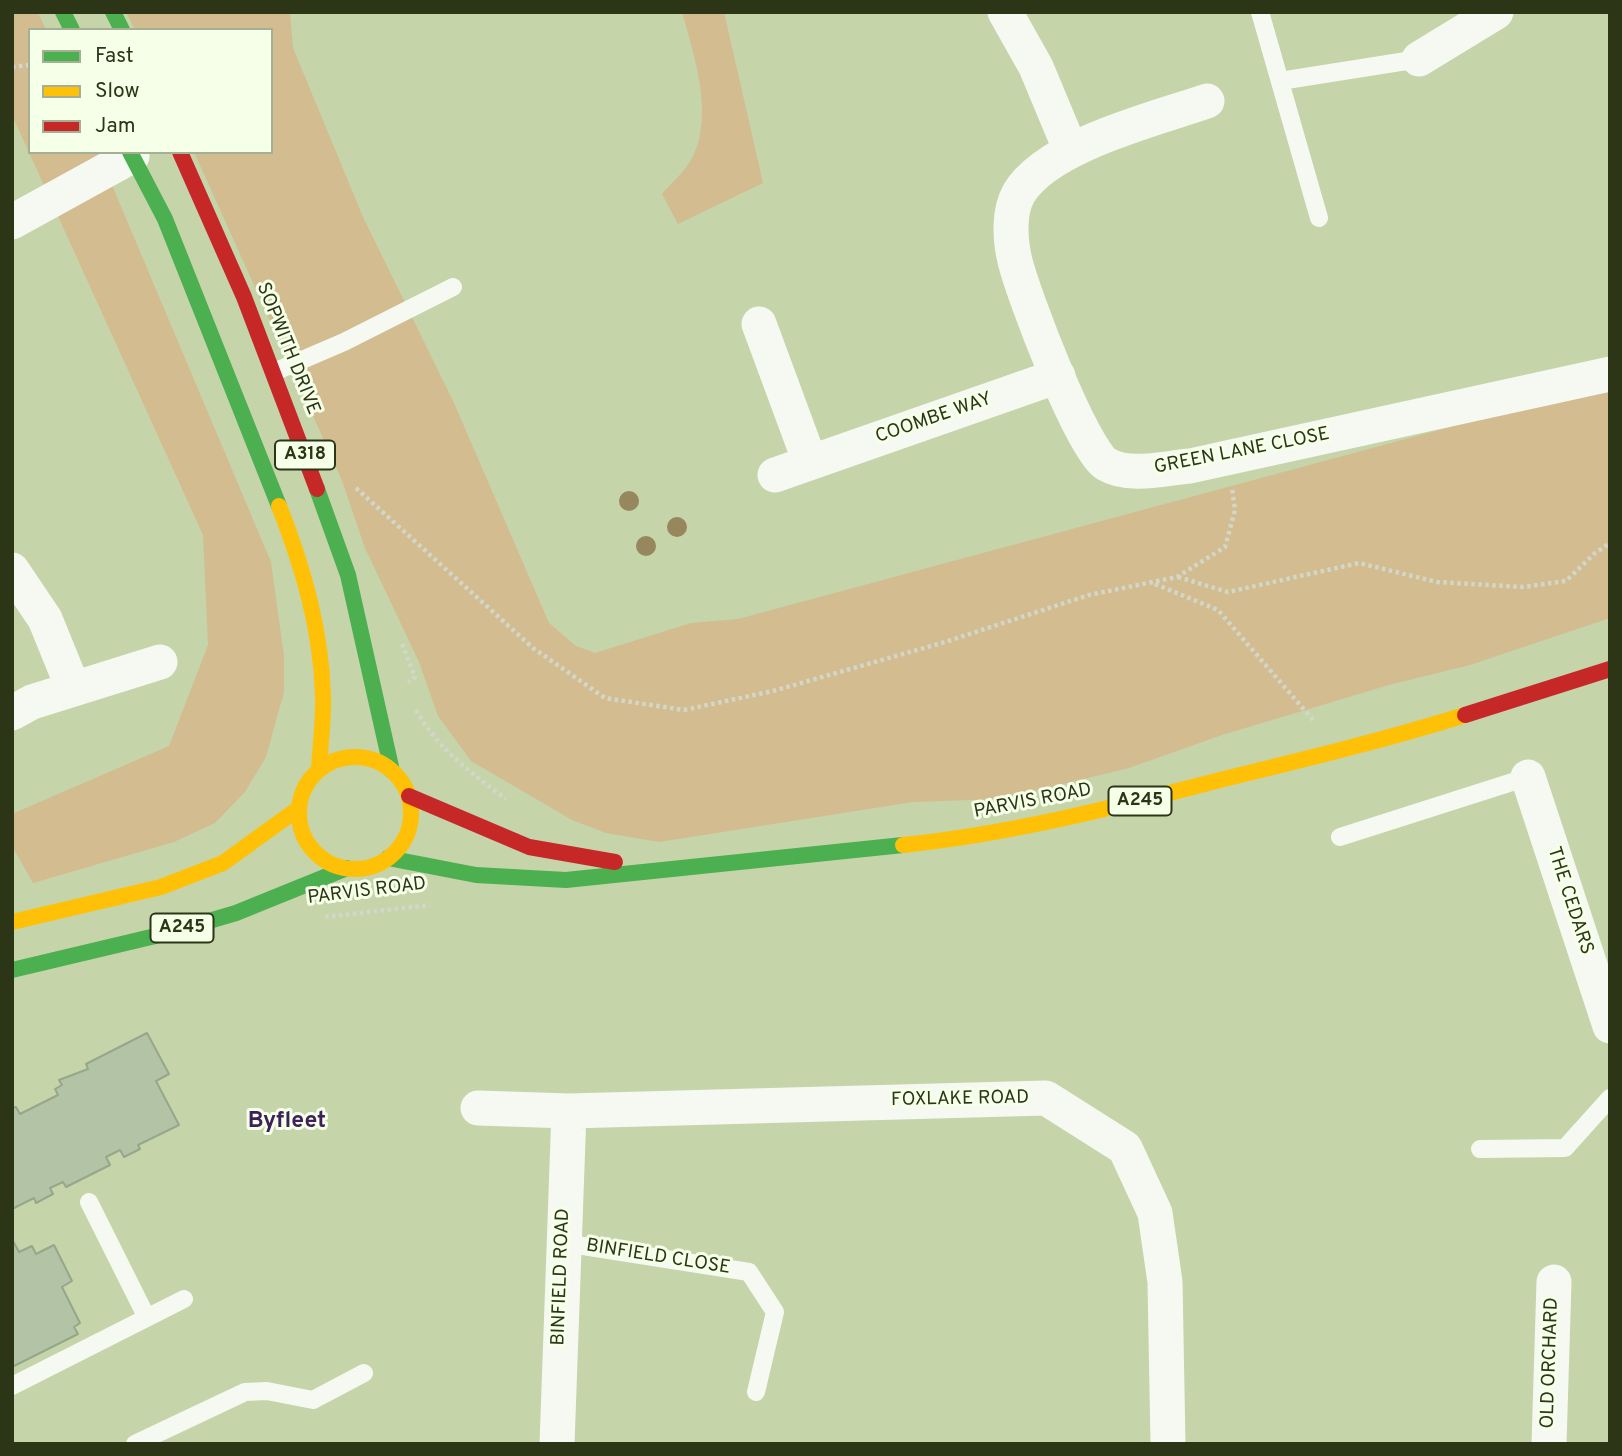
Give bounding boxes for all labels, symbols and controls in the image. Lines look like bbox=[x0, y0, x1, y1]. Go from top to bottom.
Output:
legend bbox=[28, 28, 273, 154]
text: Fast bbox=[95, 43, 134, 70]
text: Slow bbox=[95, 78, 140, 105]
text: Jam bbox=[95, 113, 136, 140]
street label: SOPWITH DRIVE bbox=[250, 279, 324, 419]
street label: COOMBE WAY bbox=[873, 388, 995, 450]
street label: GREEN LANE CLOSE bbox=[1152, 424, 1332, 480]
road number: A318 bbox=[275, 440, 335, 470]
street label: PARVIS ROAD bbox=[972, 779, 1094, 825]
road number: A245 bbox=[1108, 786, 1172, 816]
street label: THE CEDARS bbox=[1541, 844, 1597, 958]
street label: PARVIS ROAD bbox=[306, 873, 428, 911]
road number: A245 bbox=[150, 914, 214, 943]
street label: FOXLAKE ROAD bbox=[891, 1087, 1029, 1113]
district label: Byfleet bbox=[248, 1108, 326, 1136]
street label: BINFIELD ROAD bbox=[548, 1208, 576, 1346]
street label: BINFIELD CLOSE bbox=[584, 1235, 732, 1281]
street label: OLD ORCHARD bbox=[1537, 1297, 1565, 1429]

